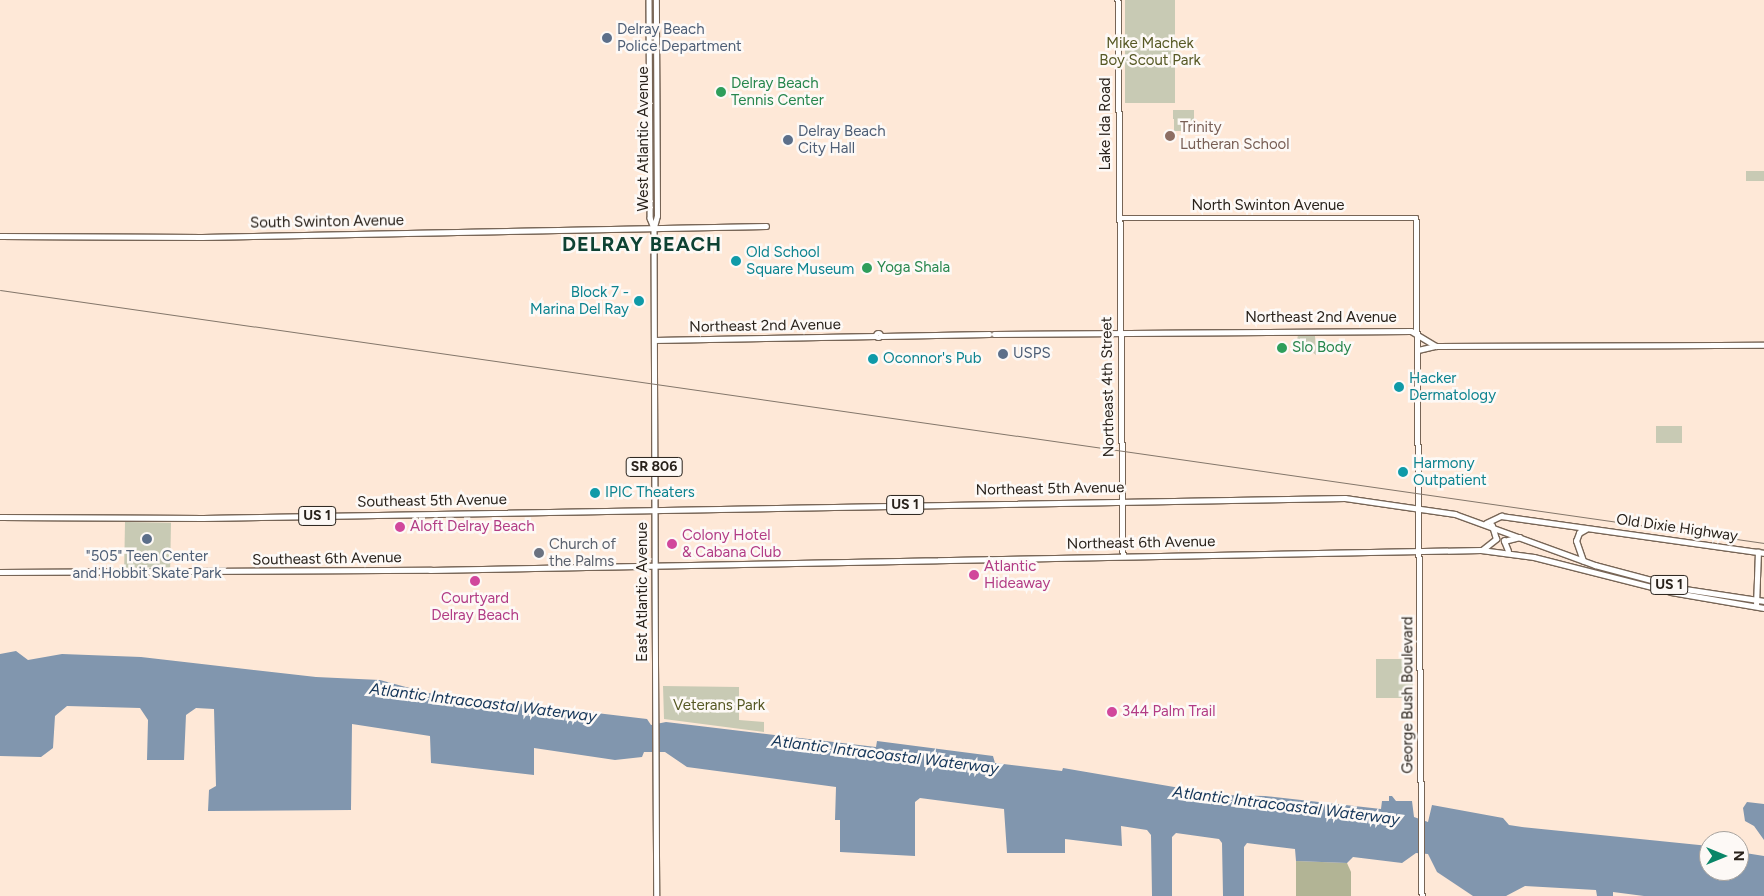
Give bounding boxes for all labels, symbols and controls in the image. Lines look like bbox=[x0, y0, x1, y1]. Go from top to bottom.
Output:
place label: Delray Beach Police Department bbox=[617, 20, 742, 55]
marker: Delray Beach Police Department bbox=[601, 32, 613, 44]
park label: Mike Machek Boy Scout Park bbox=[1099, 34, 1201, 69]
street label: West Atlantic Avenue bbox=[635, 66, 653, 212]
place label: Delray Beach Tennis Center bbox=[731, 74, 824, 109]
street label: Lake Ida Road bbox=[1097, 77, 1115, 171]
marker: Delray Beach Tennis Center bbox=[715, 86, 727, 98]
place label: Trinity Lutheran School bbox=[1180, 118, 1290, 153]
place label: Delray Beach City Hall bbox=[798, 122, 886, 157]
marker: Trinity Lutheran School bbox=[1164, 130, 1176, 142]
marker: Delray Beach City Hall bbox=[782, 134, 794, 146]
street label: North Swinton Avenue bbox=[1191, 197, 1345, 215]
street label: South Swinton Avenue bbox=[250, 212, 404, 232]
district label: DELRAY BEACH bbox=[560, 232, 724, 256]
place label: Old School Square Museum bbox=[746, 243, 854, 278]
marker: Old School Square Museum bbox=[730, 255, 742, 267]
place label: Yoga Shala bbox=[877, 259, 950, 277]
marker: Yoga Shala bbox=[861, 262, 873, 274]
place label: Block 7 - Marina Del Ray bbox=[530, 283, 629, 318]
marker: Block 7 - Marina Del Ray bbox=[633, 295, 645, 307]
street label: Northeast 2nd Avenue bbox=[1245, 309, 1397, 327]
street label: Northeast 2nd Avenue bbox=[689, 316, 841, 336]
street label: Northeast 4th Street bbox=[1098, 317, 1118, 457]
place label: Slo Body bbox=[1292, 339, 1351, 357]
marker: Slo Body bbox=[1276, 342, 1288, 354]
place label: USPS bbox=[1013, 345, 1051, 363]
marker: USPS bbox=[997, 348, 1009, 360]
place label: Oconnor's Pub bbox=[883, 350, 981, 368]
marker: Oconnor's Pub bbox=[867, 353, 879, 365]
place label: Hacker Dermatology bbox=[1409, 369, 1496, 404]
marker: Hacker Dermatology bbox=[1393, 381, 1405, 393]
place label: Harmony Outpatient bbox=[1413, 454, 1487, 489]
road number: SR 806 bbox=[625, 456, 683, 478]
marker: Harmony Outpatient bbox=[1397, 466, 1409, 478]
street label: Northeast 5th Avenue bbox=[975, 479, 1125, 499]
place label: IPIC Theaters bbox=[605, 484, 695, 502]
marker: IPIC Theaters bbox=[589, 487, 601, 499]
street label: Southeast 5th Avenue bbox=[357, 491, 507, 511]
road number: US 1 bbox=[885, 494, 925, 516]
road number: US 1 bbox=[297, 504, 337, 528]
street label: Old Dixie Highway bbox=[1615, 511, 1739, 545]
place label: Aloft Delray Beach bbox=[410, 518, 535, 536]
marker: Aloft Delray Beach bbox=[394, 521, 406, 533]
street label: East Atlantic Avenue bbox=[634, 522, 652, 662]
place label: Colony Hotel & Cabana Club bbox=[682, 526, 781, 561]
marker: "505" Teen Center and Hobbit Skate Park bbox=[141, 533, 153, 545]
street label: Northeast 6th Avenue bbox=[1067, 533, 1215, 553]
place label: Church of the Palms bbox=[549, 535, 616, 570]
marker: Colony Hotel & Cabana Club bbox=[666, 538, 678, 550]
place label: "505" Teen Center and Hobbit Skate Park bbox=[73, 547, 221, 582]
marker: Church of the Palms bbox=[533, 547, 545, 559]
street label: Southeast 6th Avenue bbox=[252, 549, 402, 569]
place label: Atlantic Hideaway bbox=[984, 557, 1050, 592]
marker: Atlantic Hideaway bbox=[968, 569, 980, 581]
road number: US 1 bbox=[1649, 574, 1689, 596]
marker: Courtyard Delray Beach bbox=[469, 575, 481, 587]
place label: Courtyard Delray Beach bbox=[431, 589, 519, 624]
street label: George Bush Boulevard bbox=[1399, 616, 1417, 774]
water label: Atlantic Intracoastal Waterway bbox=[368, 680, 598, 726]
park label: Veterans Park bbox=[673, 697, 765, 715]
place label: 344 Palm Trail bbox=[1122, 703, 1216, 721]
marker: 344 Palm Trail bbox=[1106, 706, 1118, 718]
water label: Atlantic Intracoastal Waterway bbox=[770, 732, 1000, 778]
water label: Atlantic Intracoastal Waterway bbox=[1171, 783, 1401, 829]
north arrow bbox=[1699, 831, 1749, 881]
text: N bbox=[1730, 851, 1747, 861]

